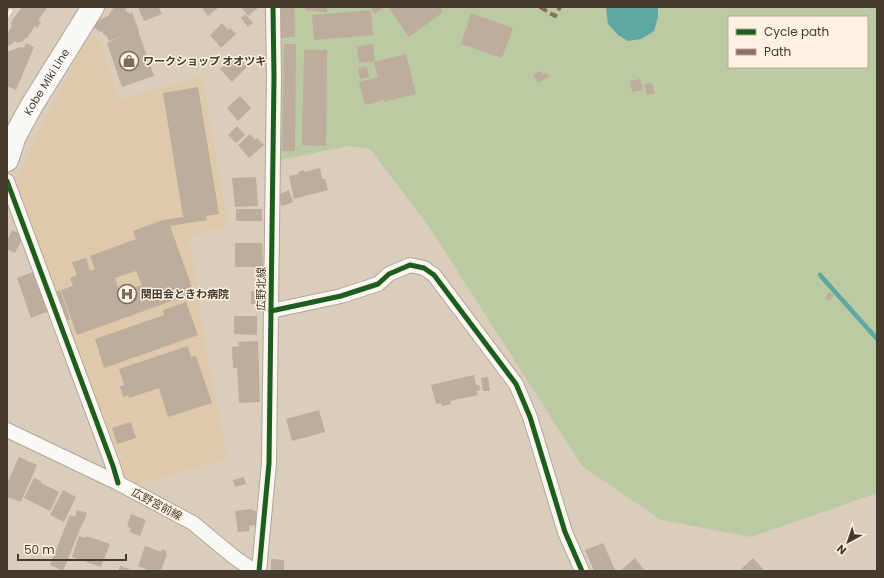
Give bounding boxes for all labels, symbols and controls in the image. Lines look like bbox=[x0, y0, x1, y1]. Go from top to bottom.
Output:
legend bbox=[728, 16, 868, 68]
text: Cycle path bbox=[764, 23, 829, 40]
text: Path bbox=[764, 43, 791, 60]
street label: Kobe Miki Line bbox=[20, 45, 73, 118]
shop icon: ワークショップ オオツキ bbox=[118, 50, 140, 72]
place label: ワークショップ オオツキ bbox=[143, 53, 266, 69]
street label: 広野北線 bbox=[253, 267, 269, 311]
hospital icon: 関田会ときわ病院 bbox=[116, 283, 138, 305]
place label: 関田会ときわ病院 bbox=[141, 286, 229, 302]
street label: 広野宮前線 bbox=[129, 484, 185, 524]
north arrow bbox=[828, 522, 868, 562]
scale bar bbox=[18, 536, 126, 562]
text: 50 m bbox=[24, 541, 55, 558]
text: N bbox=[833, 541, 850, 558]

